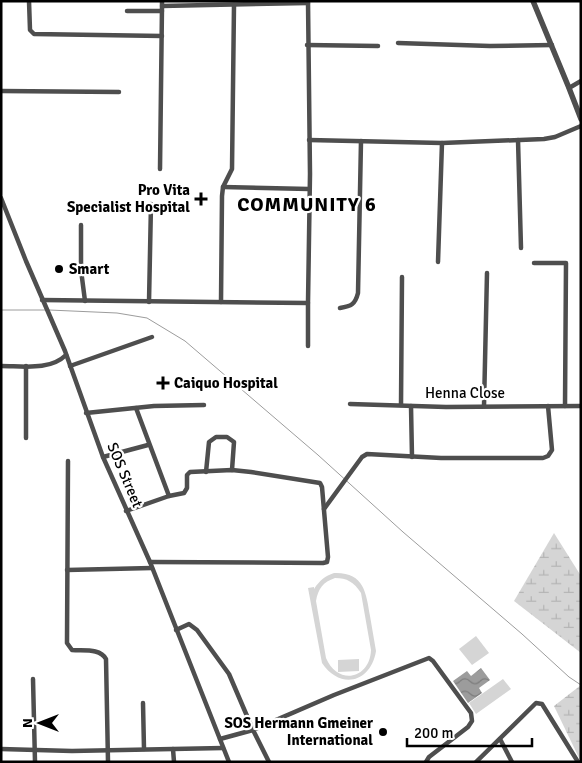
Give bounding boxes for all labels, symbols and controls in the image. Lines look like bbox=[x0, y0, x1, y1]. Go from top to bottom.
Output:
place label: Pro Vita Specialist Hospital bbox=[67, 181, 190, 216]
marker: Pro Vita Specialist Hospital bbox=[194, 192, 208, 206]
district label: COMMUNITY 6 bbox=[237, 192, 377, 217]
place label: Smart bbox=[69, 260, 110, 278]
marker: Smart bbox=[53, 263, 65, 275]
place label: Caiquo Hospital bbox=[174, 374, 278, 392]
marker: Caiquo Hospital bbox=[156, 376, 170, 390]
street label: Henna Close bbox=[425, 384, 505, 402]
street label: SOS Street bbox=[103, 440, 147, 510]
north arrow bbox=[15, 698, 65, 748]
place label: SOS Hermann Gmeiner International bbox=[224, 714, 373, 749]
scale bar bbox=[407, 716, 532, 748]
text: N bbox=[19, 718, 36, 728]
text: 200 m bbox=[414, 724, 454, 742]
marker: SOS Hermann Gmeiner International bbox=[377, 726, 389, 738]

